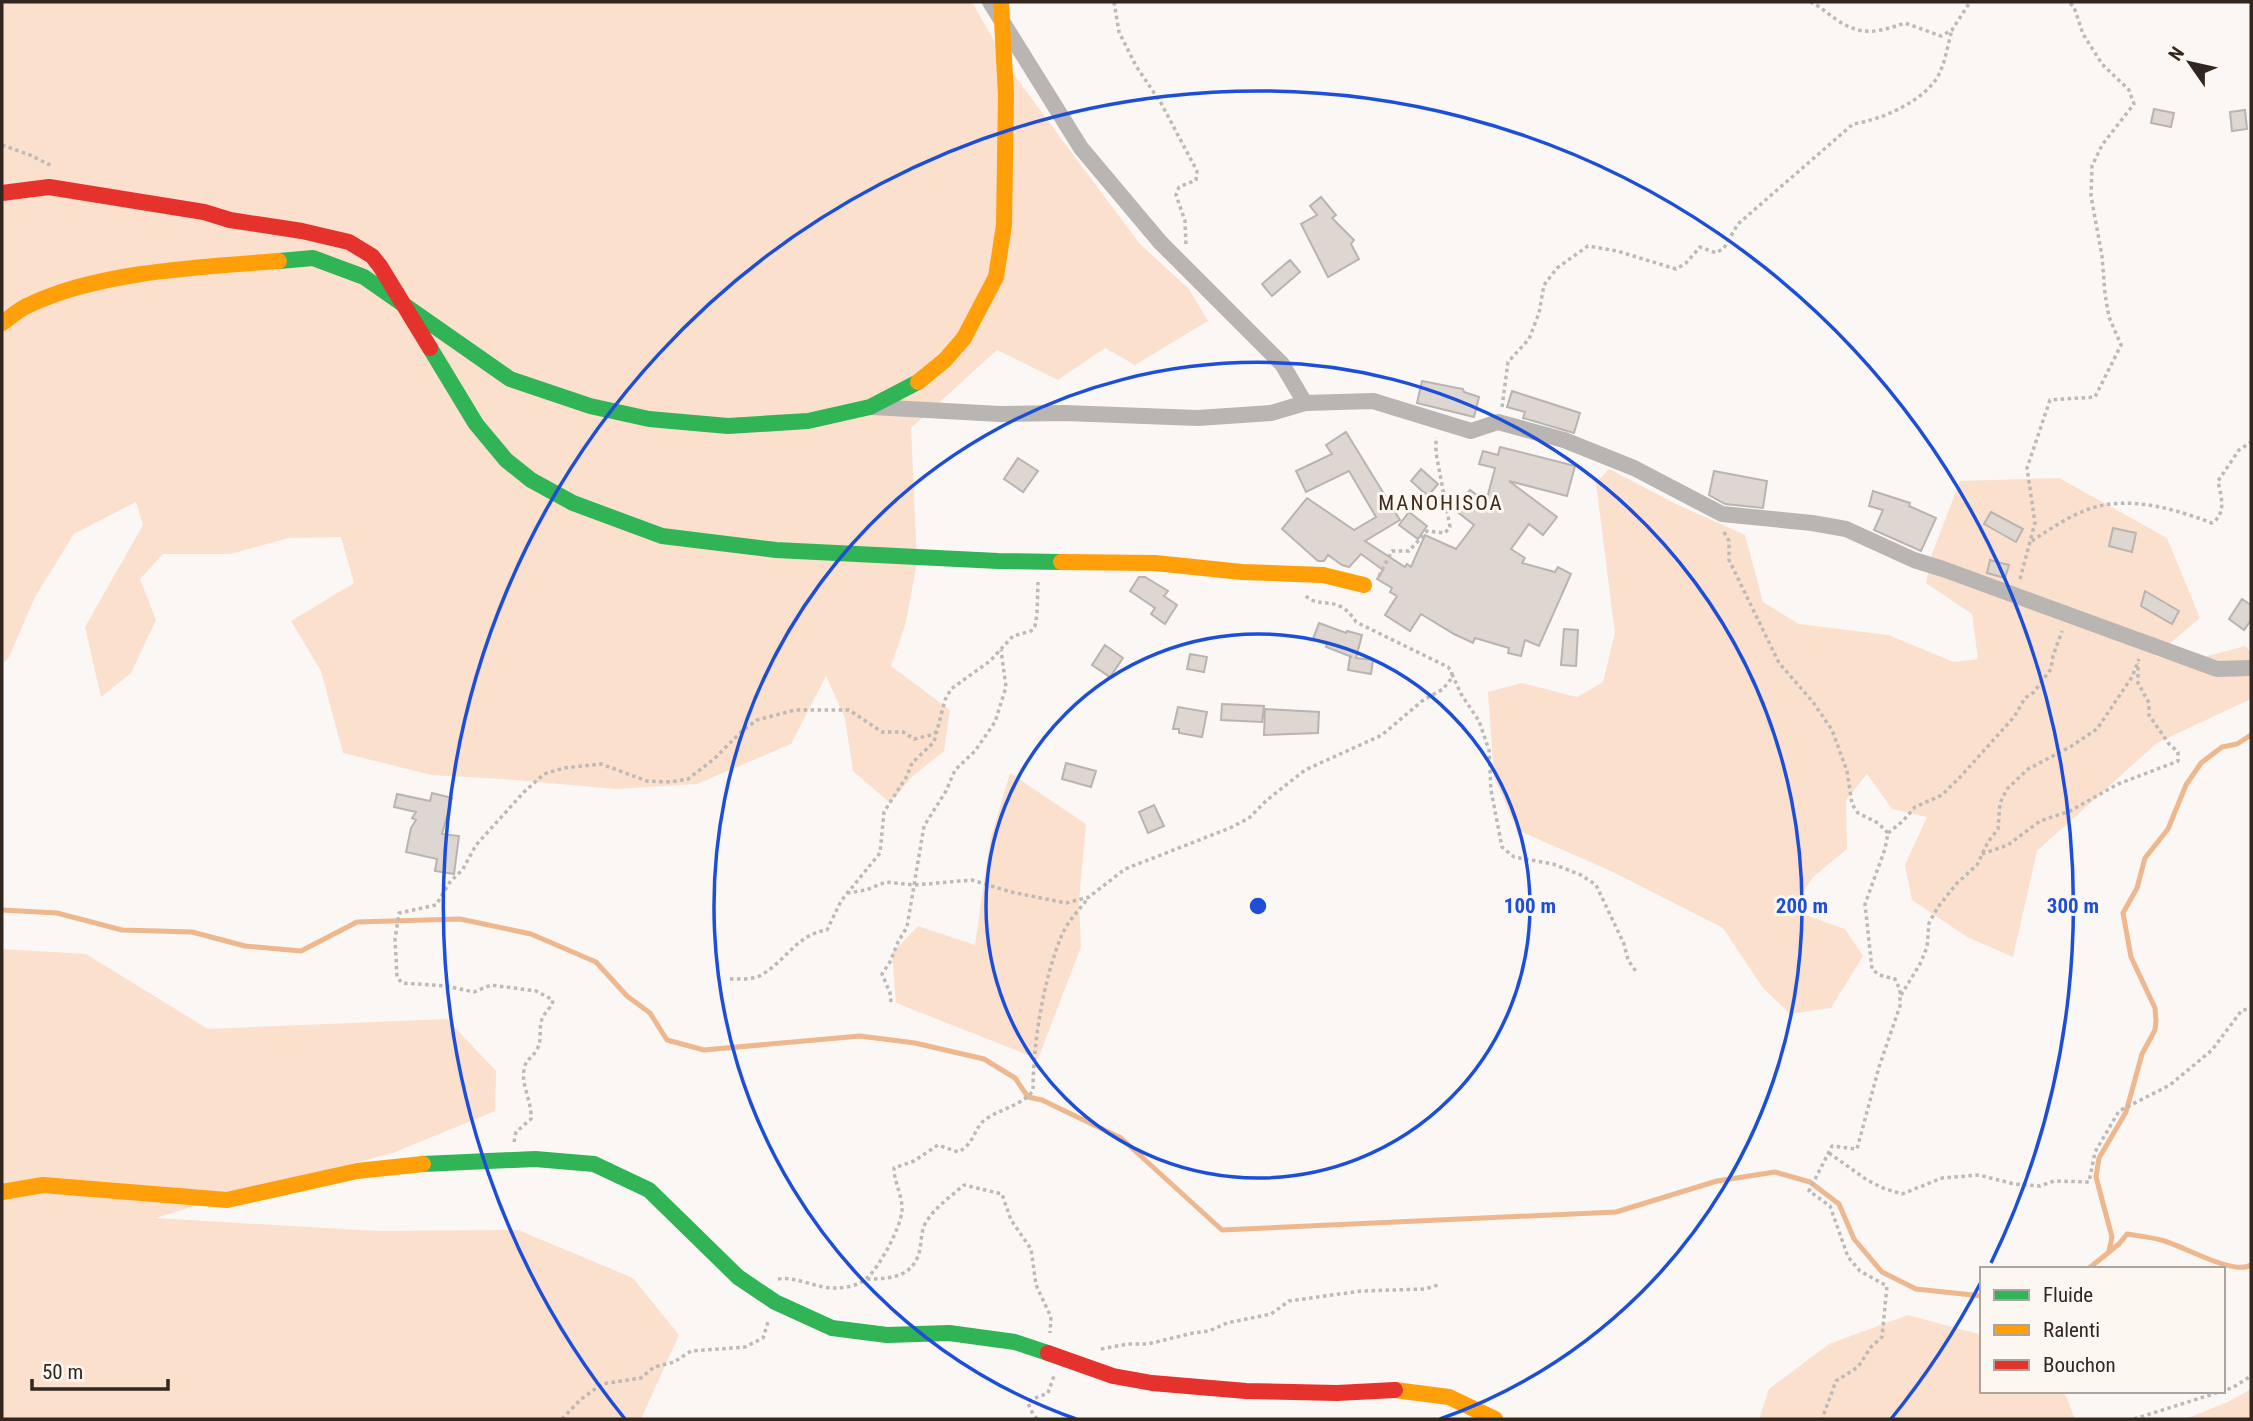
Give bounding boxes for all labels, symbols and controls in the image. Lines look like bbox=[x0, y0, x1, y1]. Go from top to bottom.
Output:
north arrow bbox=[2155, 28, 2225, 98]
text: N bbox=[2164, 43, 2189, 65]
district label: MANOHISOA bbox=[1378, 491, 1504, 515]
centre of rings bbox=[1246, 894, 1270, 918]
text: 100 m bbox=[1504, 894, 1556, 918]
text: 200 m bbox=[1776, 894, 1828, 918]
text: 300 m bbox=[2047, 894, 2099, 918]
legend bbox=[1980, 1267, 2225, 1393]
text: Fluide bbox=[2043, 1283, 2093, 1307]
text: Ralenti bbox=[2043, 1318, 2100, 1342]
scale bar bbox=[32, 1348, 168, 1392]
text: Bouchon bbox=[2043, 1353, 2116, 1377]
text: 50 m bbox=[42, 1360, 83, 1384]

